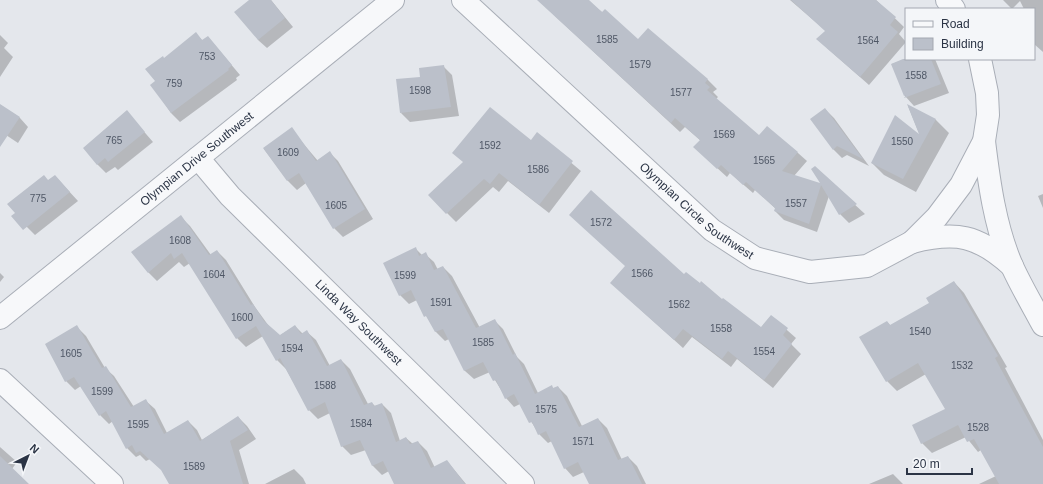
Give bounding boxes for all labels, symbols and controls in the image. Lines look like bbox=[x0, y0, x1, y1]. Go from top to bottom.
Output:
legend bbox=[905, 8, 1035, 60]
text: Road bbox=[941, 17, 970, 31]
house number: 1585 bbox=[596, 34, 619, 45]
house number: 1564 bbox=[857, 35, 880, 46]
text: Building bbox=[941, 37, 984, 51]
house number: 753 bbox=[199, 51, 216, 62]
house number: 1579 bbox=[629, 59, 652, 70]
house number: 1558 bbox=[905, 70, 928, 81]
house number: 759 bbox=[166, 78, 183, 89]
house number: 1598 bbox=[409, 85, 432, 96]
house number: 1577 bbox=[670, 87, 693, 98]
street label: Olympian Drive Southwest bbox=[137, 108, 257, 209]
house number: 1569 bbox=[713, 129, 736, 140]
house number: 765 bbox=[106, 135, 123, 146]
house number: 1550 bbox=[891, 136, 914, 147]
house number: 1592 bbox=[479, 140, 502, 151]
house number: 1609 bbox=[277, 147, 300, 158]
house number: 1565 bbox=[753, 155, 776, 166]
street label: Olympian Circle Southwest bbox=[637, 160, 757, 263]
house number: 1586 bbox=[527, 164, 550, 175]
house number: 775 bbox=[30, 193, 47, 204]
house number: 1557 bbox=[785, 198, 808, 209]
house number: 1605 bbox=[325, 200, 348, 211]
house number: 1572 bbox=[590, 217, 613, 228]
house number: 1608 bbox=[169, 235, 192, 246]
house number: 1566 bbox=[631, 268, 654, 279]
house number: 1604 bbox=[203, 269, 226, 280]
house number: 1599 bbox=[394, 270, 417, 281]
street label: Linda Way Southwest bbox=[312, 277, 405, 368]
house number: 1591 bbox=[430, 297, 453, 308]
house number: 1562 bbox=[668, 299, 691, 310]
house number: 1600 bbox=[231, 312, 254, 323]
house number: 1558 bbox=[710, 323, 733, 334]
house number: 1540 bbox=[909, 326, 932, 337]
house number: 1585 bbox=[472, 337, 495, 348]
house number: 1594 bbox=[281, 343, 304, 354]
house number: 1554 bbox=[753, 346, 776, 357]
house number: 1605 bbox=[60, 348, 83, 359]
house number: 1532 bbox=[951, 360, 974, 371]
house number: 1588 bbox=[314, 380, 337, 391]
house number: 1599 bbox=[91, 386, 114, 397]
house number: 1575 bbox=[535, 404, 558, 415]
house number: 1584 bbox=[350, 418, 373, 429]
house number: 1595 bbox=[127, 419, 150, 430]
house number: 1528 bbox=[967, 422, 990, 433]
north arrow bbox=[8, 436, 48, 476]
house number: 1571 bbox=[572, 436, 595, 447]
text: N bbox=[28, 441, 42, 456]
scale bar bbox=[907, 450, 972, 476]
text: 20 m bbox=[913, 457, 940, 471]
house number: 1589 bbox=[183, 461, 206, 472]

